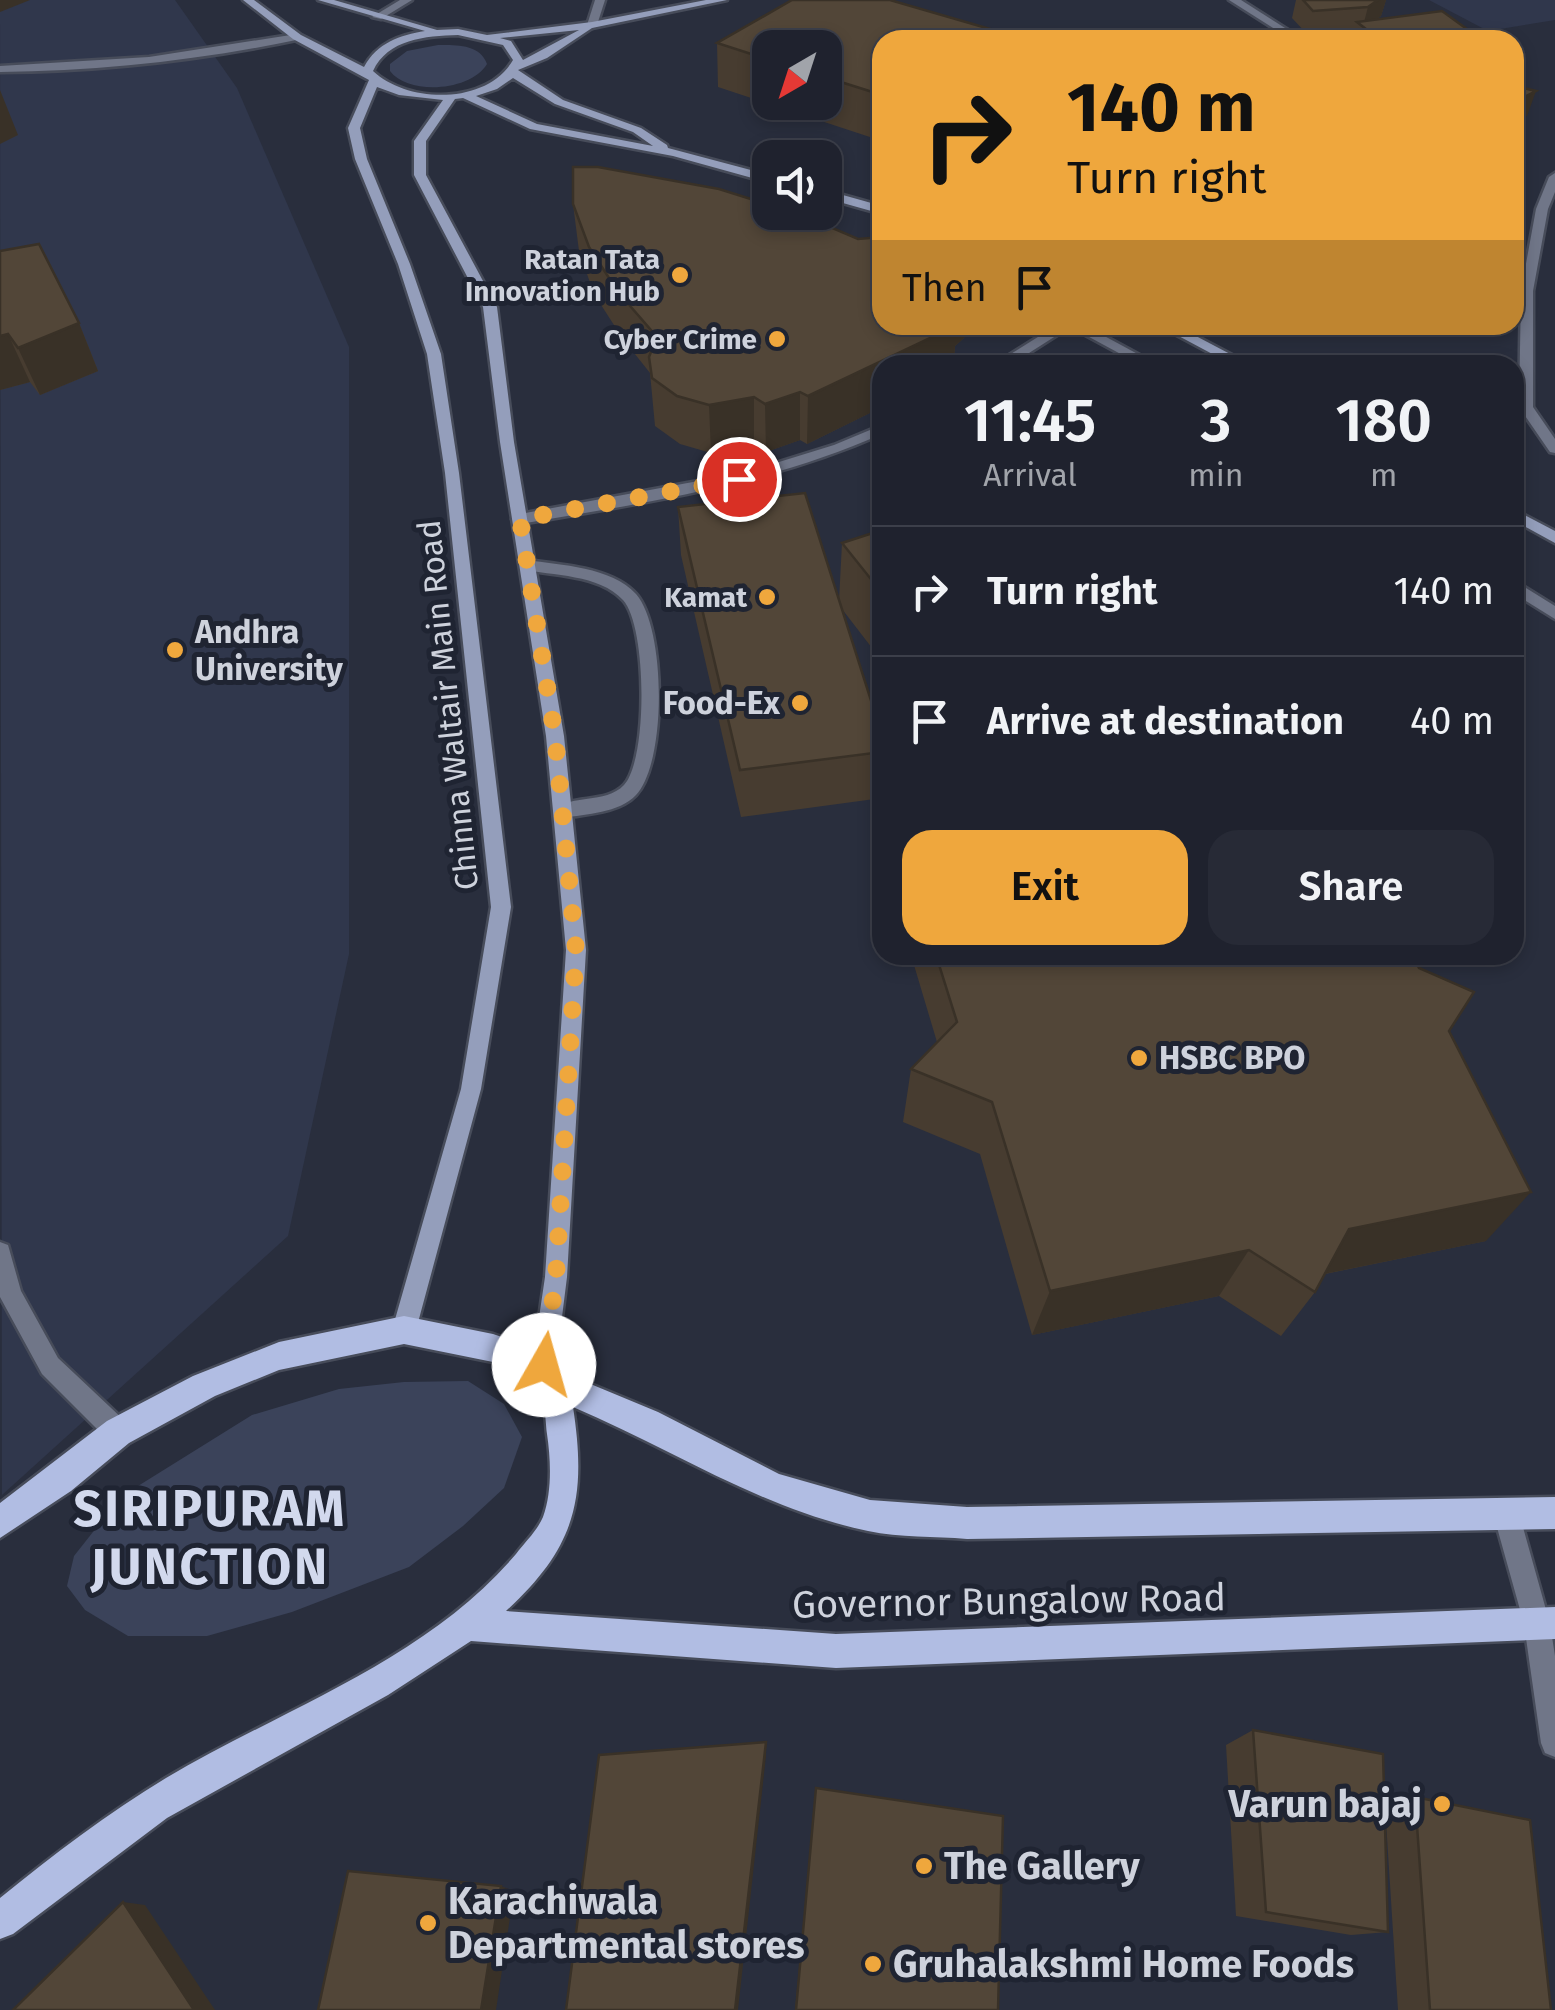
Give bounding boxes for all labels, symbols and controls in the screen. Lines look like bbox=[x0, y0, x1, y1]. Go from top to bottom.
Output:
north arrow bbox=[752, 30, 842, 120]
map controls bbox=[752, 30, 842, 230]
text: 140 m bbox=[1067, 66, 1256, 150]
icon: right bbox=[902, 70, 1032, 200]
button: sound bbox=[752, 140, 842, 230]
text: Turn right bbox=[1067, 151, 1266, 205]
place label: Ratan Tata Innovation Hub bbox=[465, 243, 660, 308]
icon: arrive bbox=[1007, 260, 1062, 315]
marker: Ratan Tata Innovation Hub bbox=[669, 264, 691, 286]
text: Then bbox=[902, 265, 987, 311]
place label: Cyber Crime bbox=[604, 323, 757, 356]
marker: Cyber Crime bbox=[766, 328, 788, 350]
text: 11:45 bbox=[964, 385, 1096, 457]
text: 3 bbox=[1200, 385, 1231, 457]
text: 180 bbox=[1335, 385, 1432, 457]
pin bbox=[697, 437, 782, 522]
icon: arrive bbox=[712, 452, 767, 507]
text: Arrival bbox=[983, 456, 1077, 494]
text: min bbox=[1188, 456, 1243, 494]
text: m bbox=[1370, 456, 1397, 494]
street label: Chinna Waltair Main Road bbox=[410, 518, 486, 892]
icon: right bbox=[902, 564, 957, 619]
text: Turn right bbox=[987, 568, 1157, 614]
text: 140 m bbox=[1393, 568, 1494, 614]
place label: Kamat bbox=[664, 581, 748, 614]
marker: Kamat bbox=[756, 586, 778, 608]
place label: Andhra University bbox=[194, 613, 343, 688]
marker: Andhra University bbox=[164, 639, 186, 661]
place label: Food-Ex bbox=[663, 684, 781, 722]
marker: Food-Ex bbox=[789, 692, 811, 714]
icon: arrive bbox=[902, 694, 957, 749]
text: Arrive at destination bbox=[987, 698, 1344, 744]
text: 40 m bbox=[1410, 698, 1494, 744]
button: Exit bbox=[902, 830, 1188, 945]
button: Share bbox=[1208, 830, 1494, 945]
place label: HSBC BPO bbox=[1159, 1039, 1305, 1077]
marker: HSBC BPO bbox=[1128, 1047, 1150, 1069]
position arrow bbox=[492, 1313, 596, 1417]
district label: SIRIPURAM JUNCTION bbox=[73, 1479, 347, 1597]
street label: Governor Bungalow Road bbox=[792, 1574, 1226, 1628]
place label: Varun bajaj bbox=[1228, 1781, 1422, 1827]
marker: Varun bajaj bbox=[1431, 1793, 1453, 1815]
place label: The Gallery bbox=[944, 1843, 1140, 1889]
marker: The Gallery bbox=[913, 1855, 935, 1877]
place label: Karachiwala Departmental stores bbox=[448, 1878, 805, 1968]
marker: Karachiwala Departmental stores bbox=[417, 1912, 439, 1934]
place label: Gruhalakshmi Home Foods bbox=[893, 1941, 1354, 1987]
marker: Gruhalakshmi Home Foods bbox=[862, 1953, 884, 1975]

